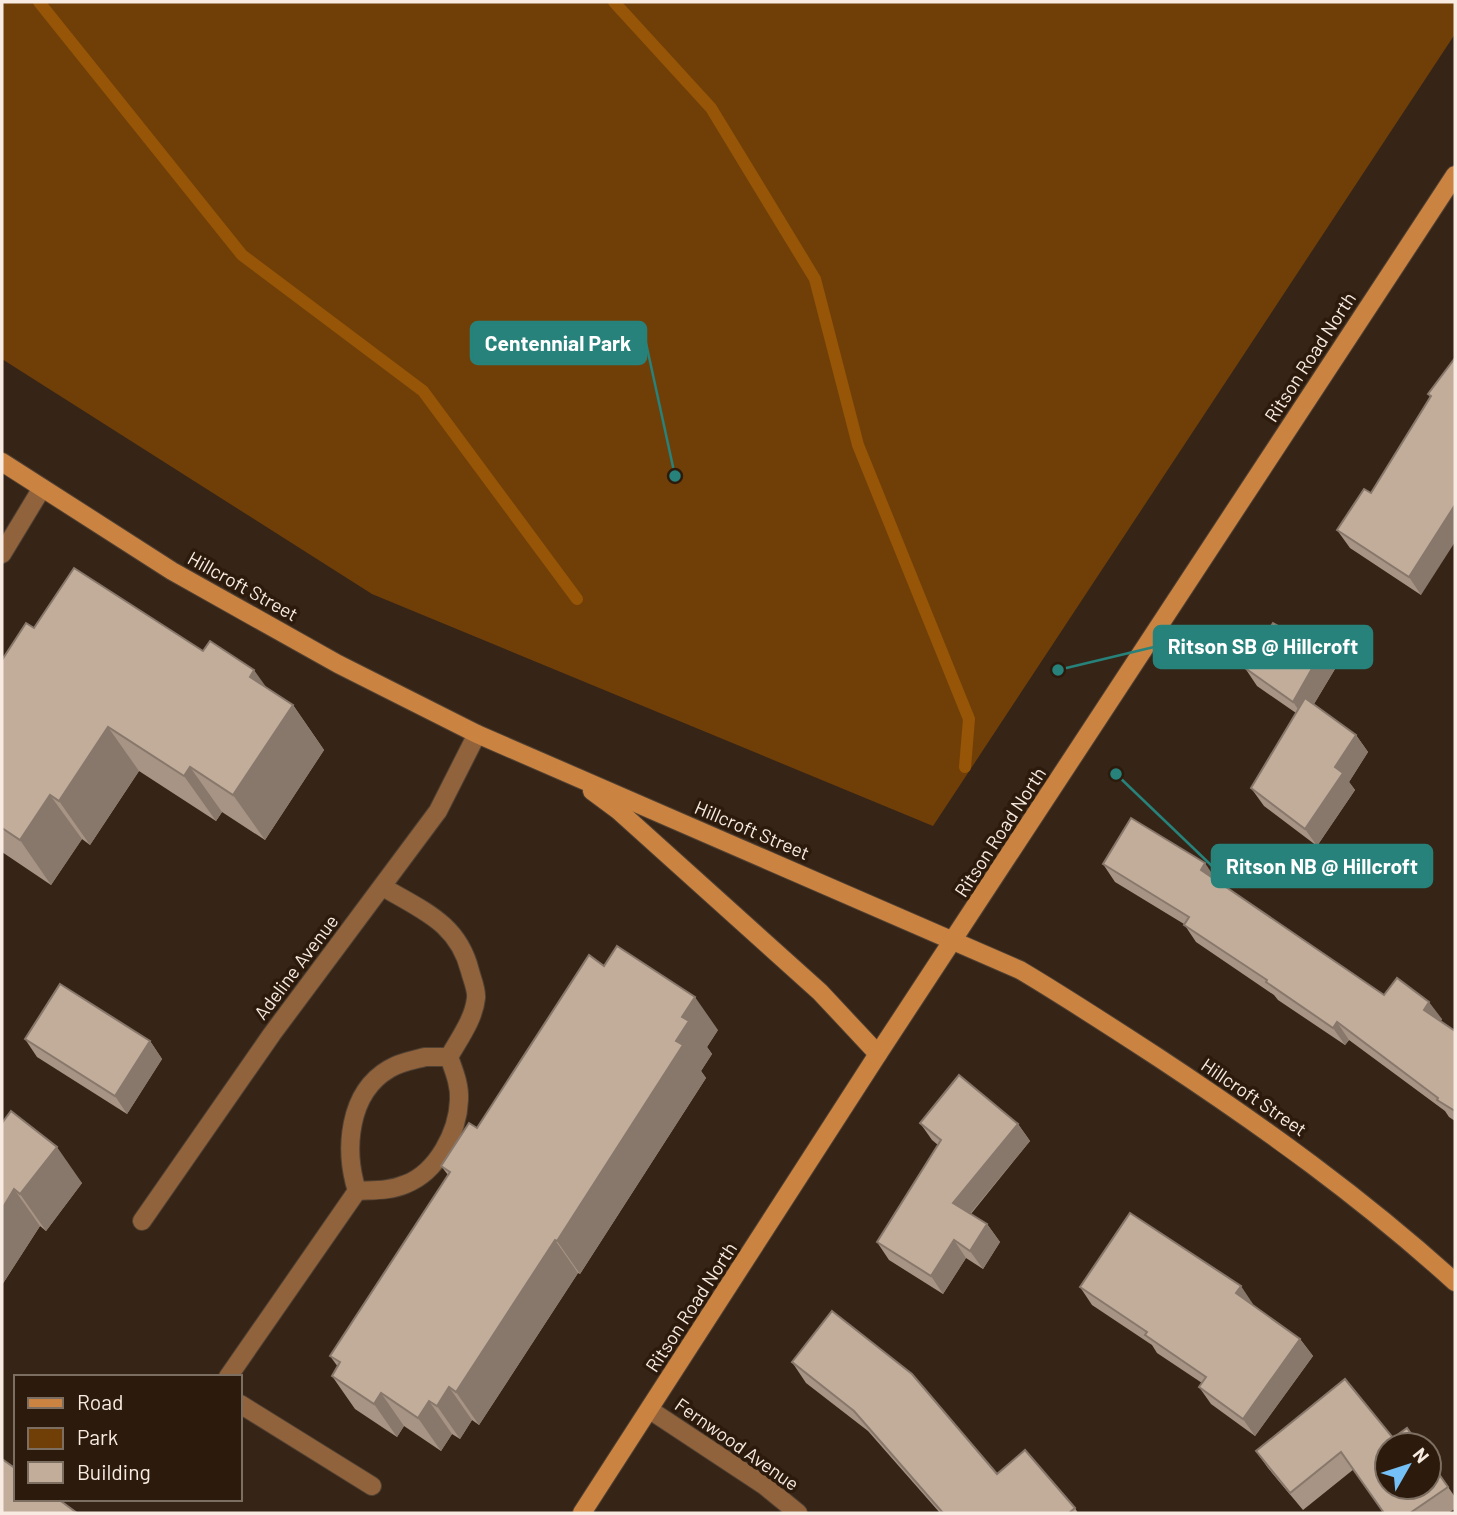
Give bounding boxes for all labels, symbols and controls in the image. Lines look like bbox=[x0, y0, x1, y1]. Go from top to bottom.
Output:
street label: Ritson Road North bbox=[1259, 287, 1360, 426]
callout: Centennial Park bbox=[471, 322, 646, 364]
text: Centennial Park bbox=[485, 330, 631, 355]
street label: Hillcroft Street bbox=[184, 546, 302, 625]
callout: Ritson SB @ Hillcroft bbox=[1154, 626, 1372, 668]
text: Ritson SB @ Hillcroft bbox=[1168, 633, 1358, 658]
street label: Ritson Road North bbox=[949, 762, 1050, 901]
street label: Hillcroft Street bbox=[691, 795, 813, 864]
callout: Ritson NB @ Hillcroft bbox=[1212, 845, 1432, 887]
text: Ritson NB @ Hillcroft bbox=[1226, 853, 1418, 878]
street label: Adeline Avenue bbox=[249, 910, 343, 1024]
street label: Hillcroft Street bbox=[1197, 1053, 1311, 1140]
street label: Ritson Road North bbox=[640, 1237, 741, 1376]
legend bbox=[14, 1375, 242, 1501]
text: Road bbox=[77, 1389, 123, 1414]
street label: Fernwood Avenue bbox=[671, 1392, 804, 1495]
text: Park bbox=[77, 1424, 118, 1449]
north arrow bbox=[1373, 1431, 1443, 1501]
text: N bbox=[1409, 1443, 1435, 1467]
text: Building bbox=[77, 1459, 151, 1484]

